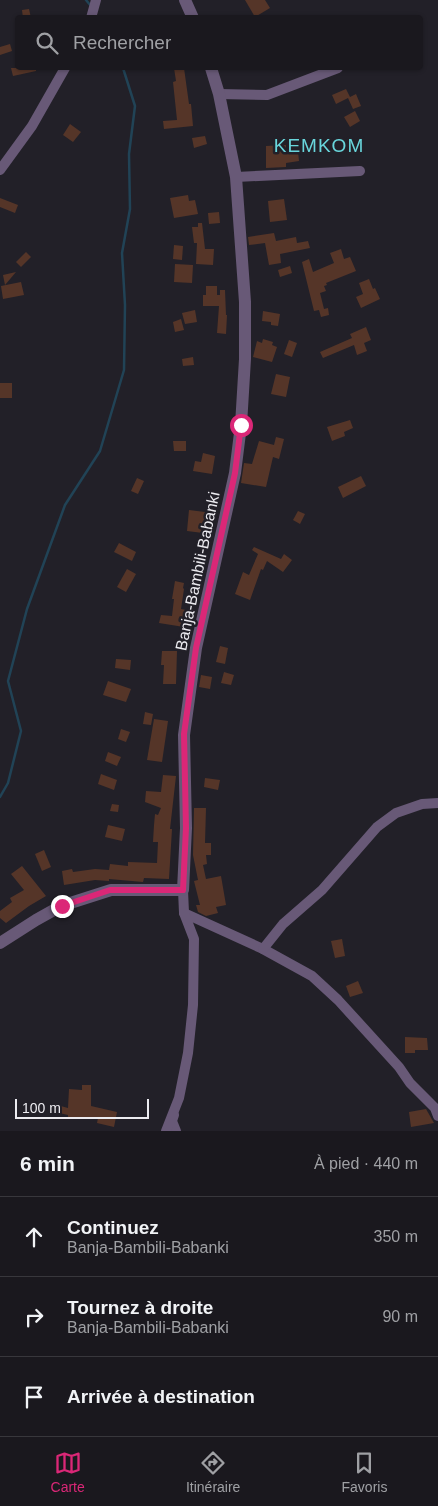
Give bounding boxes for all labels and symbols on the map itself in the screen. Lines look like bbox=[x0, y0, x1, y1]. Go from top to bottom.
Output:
district label: KEMKOM bbox=[274, 135, 364, 156]
route start bbox=[230, 414, 253, 437]
street label: Banja-Bambili-Babanki bbox=[172, 490, 223, 652]
route end bbox=[51, 895, 74, 918]
scale bar bbox=[15, 1096, 149, 1119]

